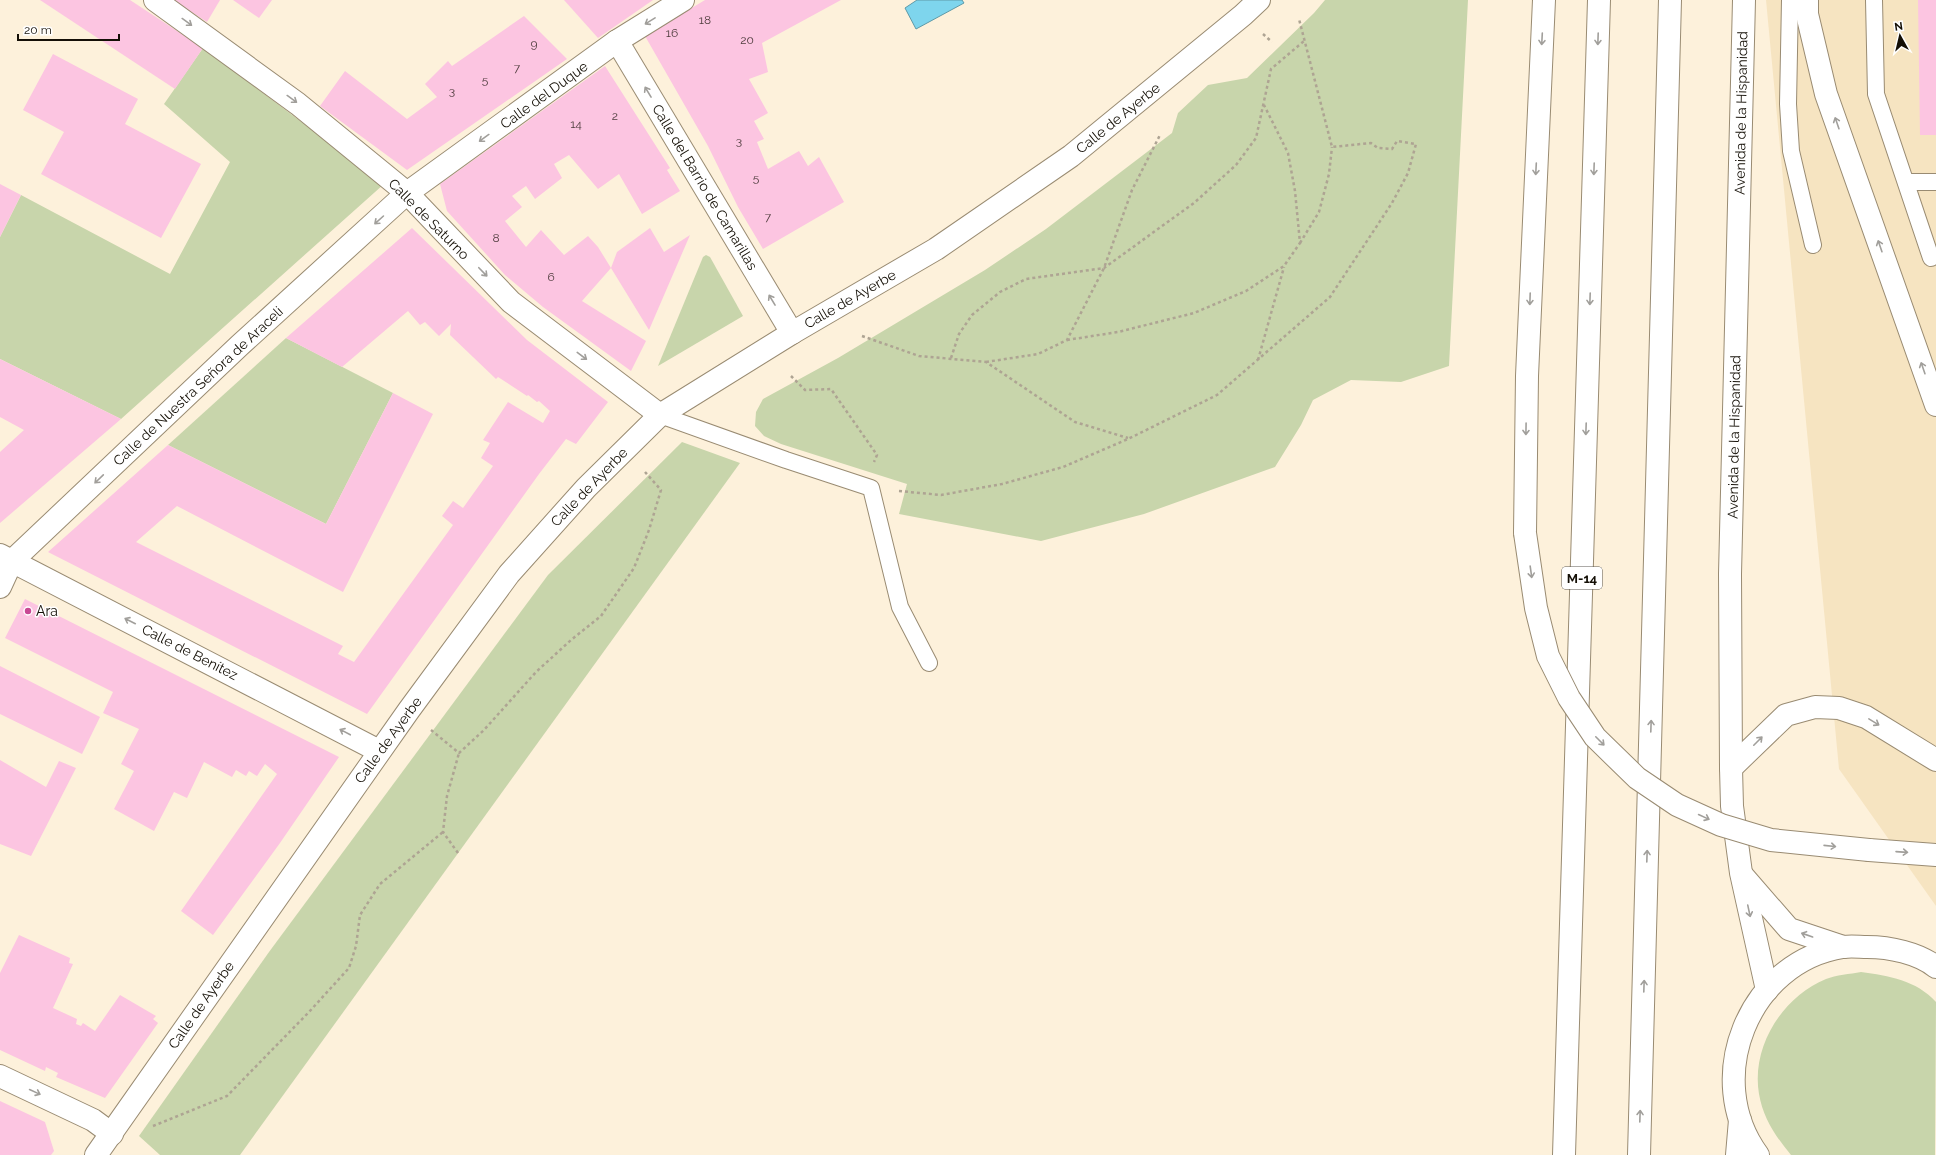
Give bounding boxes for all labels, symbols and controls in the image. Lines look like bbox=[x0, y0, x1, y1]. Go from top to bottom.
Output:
house number: 18 bbox=[699, 13, 711, 27]
scale bar bbox=[18, 16, 119, 42]
north arrow bbox=[1880, 16, 1920, 56]
one-way arrow bbox=[644, 17, 656, 25]
one-way arrow bbox=[181, 18, 192, 26]
text: N bbox=[1894, 20, 1904, 34]
text: 20 m bbox=[24, 23, 52, 37]
house number: 16 bbox=[666, 26, 678, 40]
street label: Avenida de la Hispanidad bbox=[1732, 31, 1750, 195]
one-way arrow bbox=[1539, 32, 1546, 45]
one-way arrow bbox=[1594, 32, 1602, 45]
house number: 20 bbox=[740, 33, 754, 47]
house number: 9 bbox=[530, 37, 538, 51]
street label: Calle del Duque bbox=[497, 58, 591, 132]
house number: 7 bbox=[514, 61, 521, 75]
house number: 5 bbox=[482, 73, 489, 87]
street label: Calle de Ayerbe bbox=[1073, 79, 1163, 157]
house number: 3 bbox=[449, 84, 455, 98]
one-way arrow bbox=[643, 86, 651, 98]
one-way arrow bbox=[286, 95, 297, 103]
street label: Calle del Barrio de Camarillas bbox=[649, 101, 761, 273]
house number: 2 bbox=[612, 109, 618, 123]
house number: 14 bbox=[570, 117, 582, 131]
one-way arrow bbox=[1832, 117, 1840, 129]
one-way arrow bbox=[478, 134, 489, 142]
house number: 3 bbox=[736, 134, 742, 148]
one-way arrow bbox=[1532, 162, 1539, 175]
one-way arrow bbox=[1590, 162, 1598, 175]
house number: 5 bbox=[753, 171, 760, 185]
street label: Calle de Saturno bbox=[385, 175, 473, 263]
house number: 7 bbox=[765, 210, 772, 224]
one-way arrow bbox=[374, 215, 384, 225]
house number: 8 bbox=[492, 231, 500, 245]
one-way arrow bbox=[1875, 240, 1883, 252]
street label: Calle de Ayerbe bbox=[801, 266, 899, 332]
one-way arrow bbox=[478, 267, 487, 277]
house number: 6 bbox=[547, 270, 555, 284]
one-way arrow bbox=[1526, 292, 1534, 305]
one-way arrow bbox=[1586, 292, 1594, 305]
one-way arrow bbox=[768, 295, 776, 306]
street label: Calle de Nuestra Señora de Araceli bbox=[110, 303, 286, 469]
one-way arrow bbox=[576, 351, 587, 360]
street label: Avenida de la Hispanidad bbox=[1725, 355, 1743, 519]
one-way arrow bbox=[1919, 362, 1926, 375]
one-way arrow bbox=[1522, 422, 1530, 435]
one-way arrow bbox=[1583, 422, 1590, 435]
street label: Calle de Ayerbe bbox=[547, 444, 631, 530]
one-way arrow bbox=[94, 475, 104, 484]
one-way arrow bbox=[1527, 565, 1535, 578]
road number: M-14 bbox=[1562, 567, 1602, 589]
place label: Ara bbox=[36, 603, 58, 619]
marker: Ara bbox=[23, 606, 33, 616]
one-way arrow bbox=[124, 617, 136, 624]
street label: Calle de Benítez bbox=[139, 621, 241, 683]
street label: Calle de Ayerbe bbox=[351, 694, 425, 786]
one-way arrow bbox=[1868, 718, 1879, 726]
one-way arrow bbox=[1647, 720, 1655, 733]
one-way arrow bbox=[339, 728, 351, 736]
one-way arrow bbox=[1595, 736, 1604, 746]
one-way arrow bbox=[1753, 736, 1763, 746]
one-way arrow bbox=[1697, 814, 1709, 821]
one-way arrow bbox=[1823, 842, 1836, 850]
one-way arrow bbox=[1895, 849, 1908, 856]
one-way arrow bbox=[1643, 850, 1651, 863]
one-way arrow bbox=[1745, 904, 1753, 917]
one-way arrow bbox=[1801, 930, 1813, 938]
street label: Calle de Ayerbe bbox=[165, 958, 237, 1052]
one-way arrow bbox=[1640, 980, 1648, 993]
one-way arrow bbox=[29, 1089, 41, 1096]
one-way arrow bbox=[1636, 1110, 1644, 1123]

